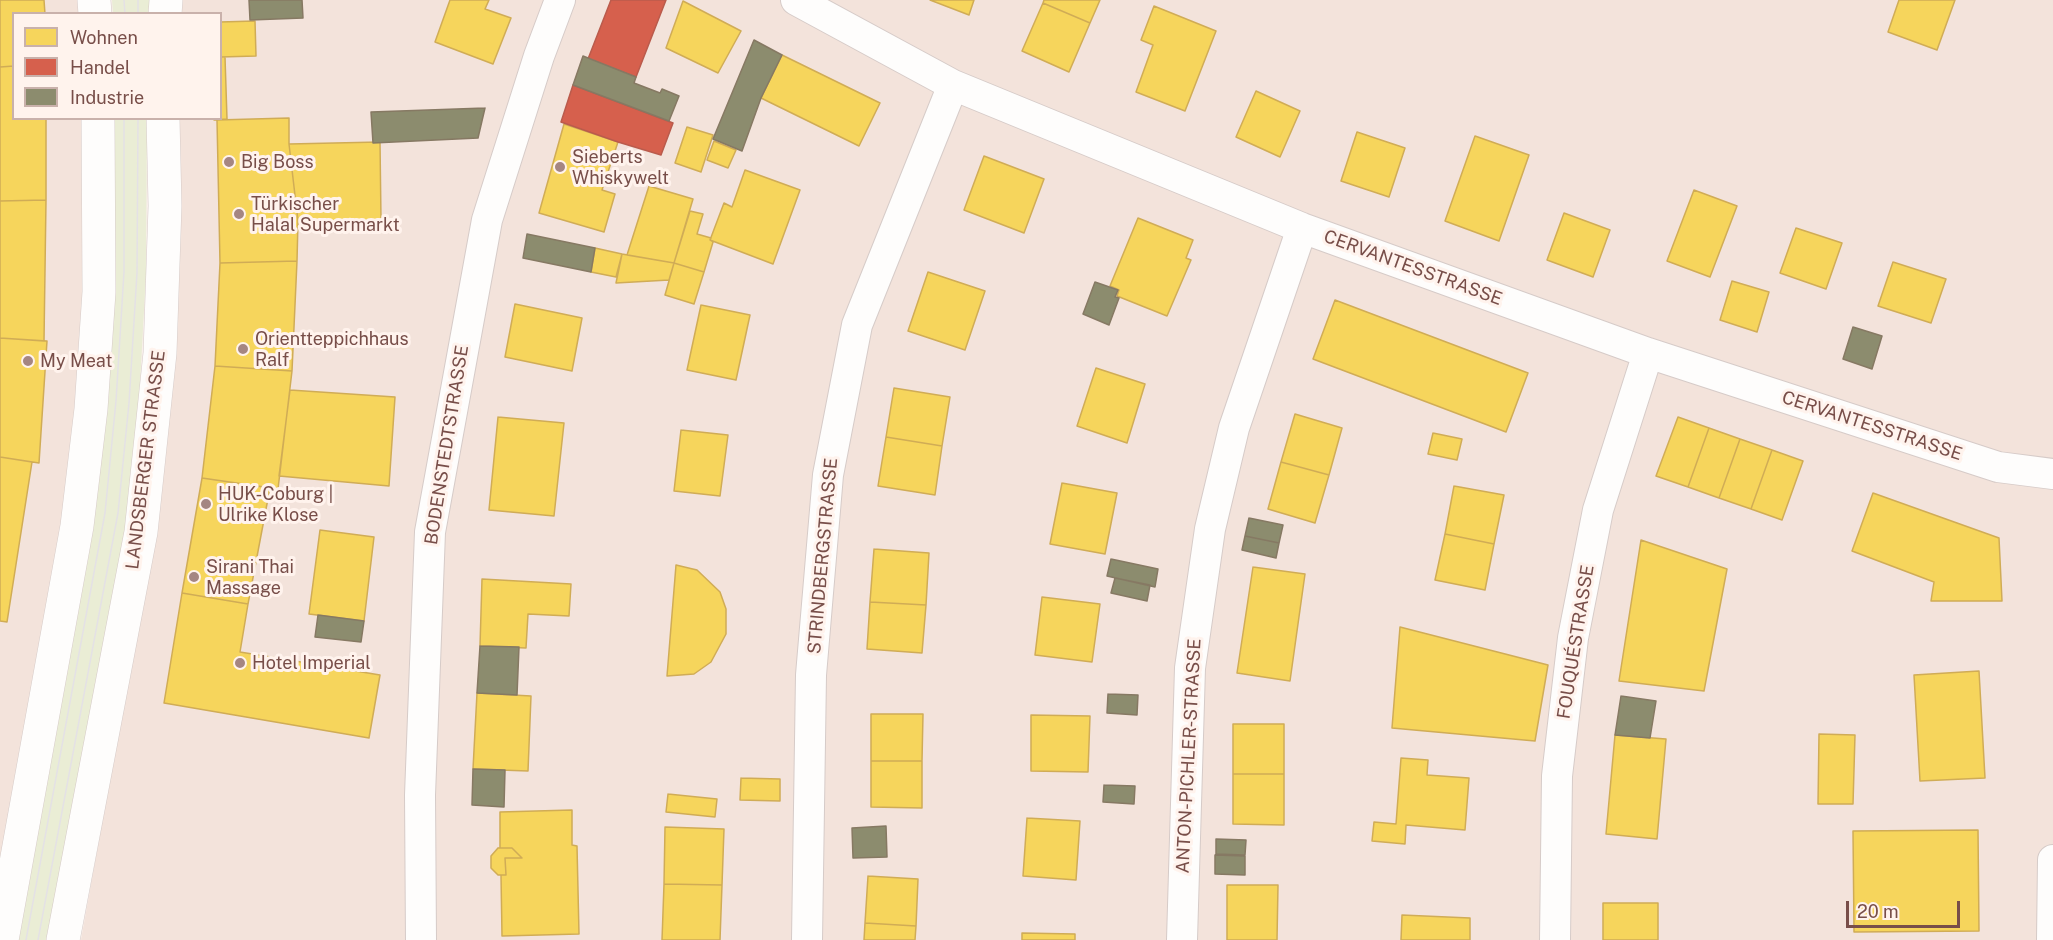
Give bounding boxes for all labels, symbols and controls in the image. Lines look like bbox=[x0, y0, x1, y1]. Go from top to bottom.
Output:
legend bbox=[12, 12, 222, 120]
text: Wohnen bbox=[70, 27, 138, 48]
text: Handel bbox=[70, 57, 130, 78]
text: Industrie bbox=[70, 87, 144, 108]
place label: Sieberts Whiskywelt bbox=[572, 146, 669, 188]
place label: Big Boss bbox=[241, 151, 314, 173]
marker: Big Boss bbox=[222, 155, 236, 169]
marker: Sieberts Whiskywelt bbox=[553, 160, 567, 174]
place label: Türkischer Halal Supermarkt bbox=[251, 193, 400, 236]
marker: Türkischer Halal Supermarkt bbox=[232, 207, 246, 221]
street label: CERVANTESSTRASSE bbox=[1321, 226, 1505, 310]
place label: Orientteppichhaus Ralf bbox=[255, 328, 409, 370]
marker: Orientteppichhaus Ralf bbox=[236, 342, 250, 356]
street label: BODENSTEDTSTRASSE bbox=[421, 344, 473, 546]
street label: LANDSBERGER STRASSE bbox=[122, 349, 170, 571]
place label: My Meat bbox=[40, 350, 112, 372]
marker: My Meat bbox=[21, 354, 35, 368]
street label: CERVANTESSTRASSE bbox=[1779, 387, 1965, 465]
street label: STRINDBERGSTRASSE bbox=[804, 457, 842, 655]
place label: HUK-Coburg | Ulrike Klose bbox=[218, 483, 333, 526]
marker: HUK-Coburg | Ulrike Klose bbox=[199, 497, 213, 511]
place label: Sirani Thai Massage bbox=[206, 556, 294, 598]
street label: FOUQUÉSTRASSE bbox=[1553, 563, 1599, 721]
marker: Sirani Thai Massage bbox=[187, 570, 201, 584]
street label: ANTON-PICHLER-STRASSE bbox=[1172, 638, 1206, 874]
place label: Hotel Imperial bbox=[252, 652, 371, 674]
marker: Hotel Imperial bbox=[233, 656, 247, 670]
scale bar bbox=[1849, 889, 1963, 927]
text: 20 m bbox=[1857, 901, 1899, 922]

